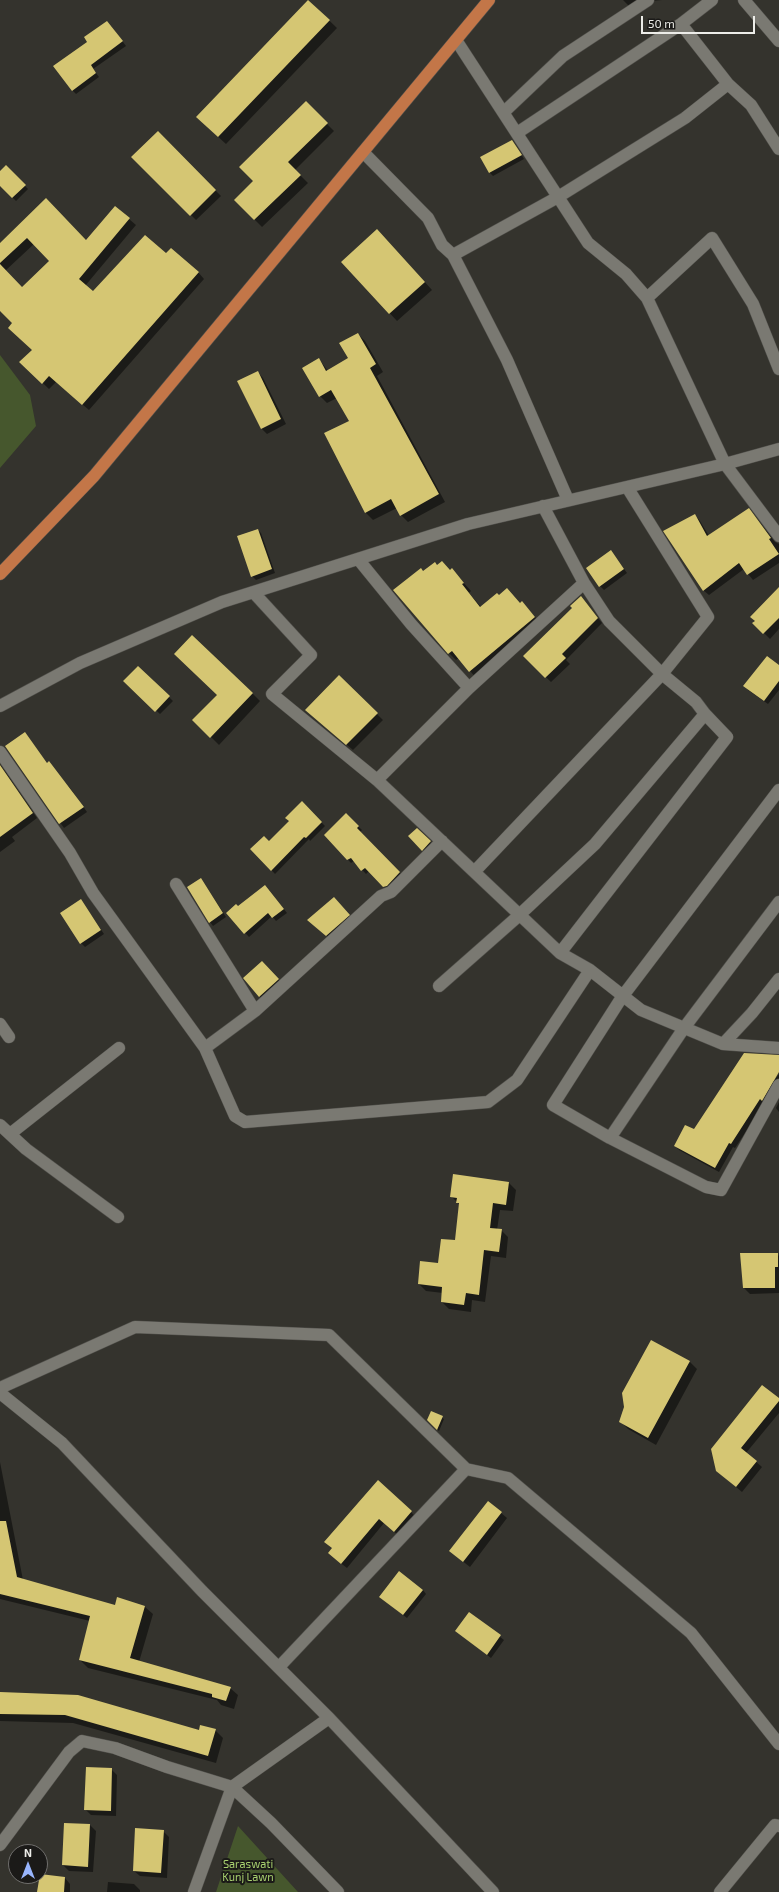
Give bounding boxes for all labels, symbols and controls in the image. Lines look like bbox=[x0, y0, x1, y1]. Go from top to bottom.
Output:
scale bar bbox=[643, 8, 757, 34]
text: 50 m bbox=[648, 16, 675, 30]
north arrow bbox=[8, 1844, 48, 1884]
text: N bbox=[24, 1846, 32, 1859]
park label: Saraswati Kunj Lawn bbox=[222, 1857, 274, 1883]

